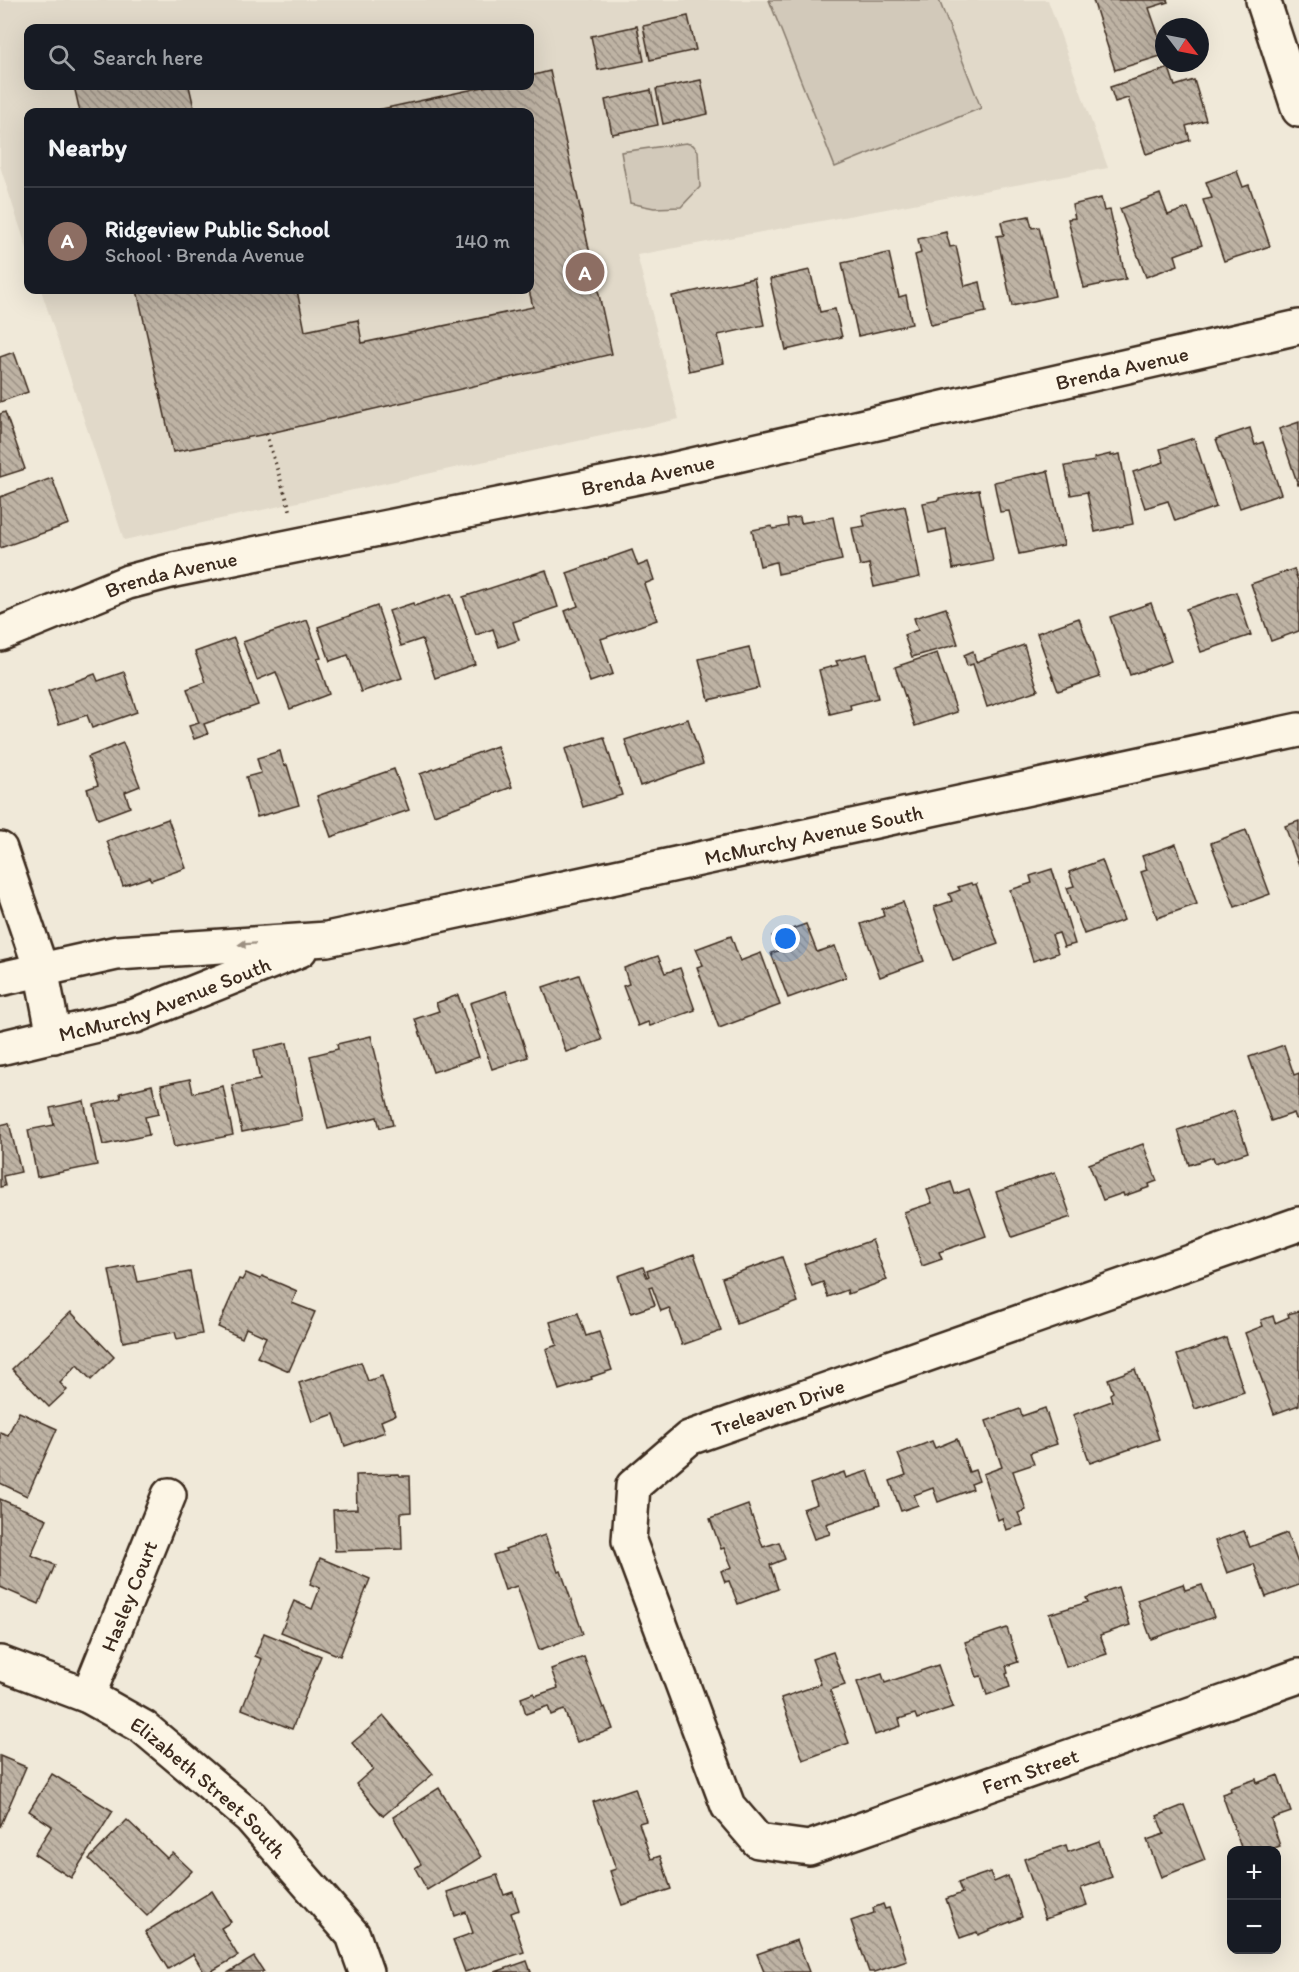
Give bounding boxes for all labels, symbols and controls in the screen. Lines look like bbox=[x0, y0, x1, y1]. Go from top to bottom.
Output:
north arrow bbox=[1155, 18, 1209, 72]
search box bbox=[24, 24, 534, 90]
icon: search bbox=[45, 41, 78, 74]
text: Search here bbox=[93, 44, 203, 71]
text: Nearby bbox=[48, 131, 127, 163]
text: Ridgeview Public School bbox=[105, 216, 330, 243]
text: A bbox=[61, 229, 74, 253]
text: 140 m bbox=[455, 229, 510, 253]
text: School · Brenda Avenue bbox=[105, 243, 305, 267]
pin: A bbox=[566, 250, 604, 294]
street label: Brenda Avenue bbox=[1053, 340, 1191, 395]
street label: Brenda Avenue bbox=[579, 448, 717, 500]
street label: Brenda Avenue bbox=[101, 545, 239, 603]
street label: McMurchy Avenue South bbox=[702, 799, 925, 870]
your location bbox=[771, 924, 800, 953]
one-way arrow bbox=[238, 940, 257, 949]
street label: McMurchy Avenue South bbox=[56, 951, 274, 1046]
street label: Treleaven Drive bbox=[708, 1373, 848, 1441]
street label: Hasley Court bbox=[95, 1537, 162, 1655]
street label: Elizabeth Street South bbox=[127, 1710, 293, 1863]
street label: Fern Street bbox=[978, 1742, 1082, 1799]
map controls bbox=[1227, 1846, 1281, 1954]
button: + bbox=[1227, 1846, 1281, 1900]
button: − bbox=[1227, 1900, 1281, 1954]

